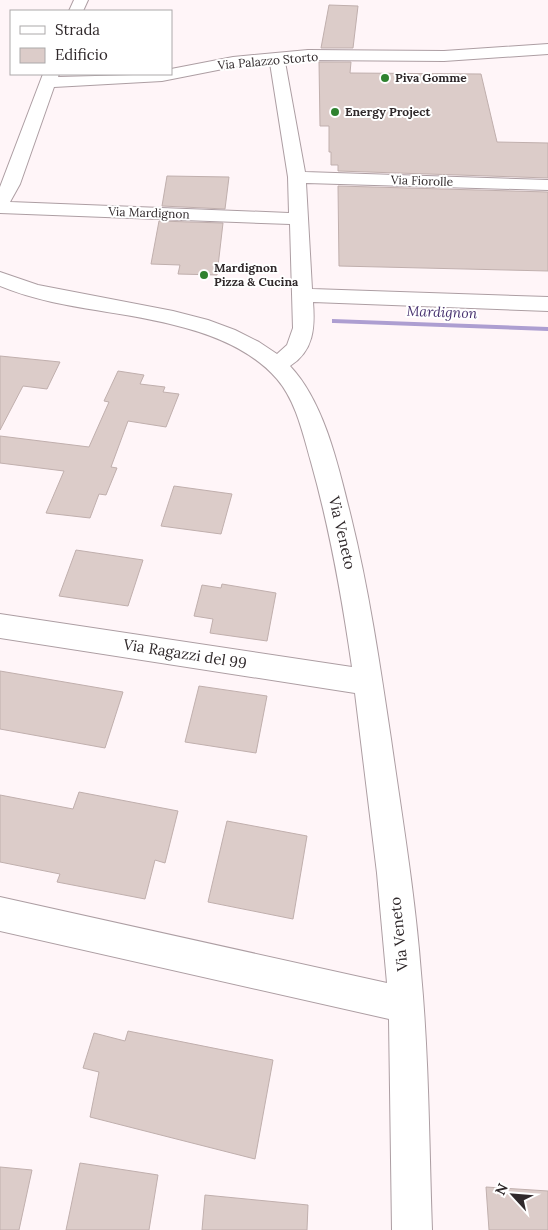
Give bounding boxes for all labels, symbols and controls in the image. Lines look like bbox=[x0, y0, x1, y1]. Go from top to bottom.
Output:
legend bbox=[10, 10, 172, 75]
text: Strada bbox=[55, 20, 100, 39]
text: Edificio bbox=[55, 45, 108, 64]
street label: Via Palazzo Storto bbox=[216, 49, 319, 72]
place label: Piva Gomme bbox=[395, 70, 467, 85]
marker: Piva Gomme bbox=[379, 72, 391, 84]
place label: Energy Project bbox=[345, 104, 431, 119]
marker: Energy Project bbox=[329, 106, 341, 118]
street label: Via Fiorolle bbox=[390, 172, 454, 189]
street label: Via Mardignon bbox=[107, 204, 190, 221]
place label: Mardignon Pizza & Cucina bbox=[214, 260, 299, 289]
marker: Mardignon Pizza & Cucina bbox=[198, 269, 210, 281]
water label: Mardignon bbox=[406, 302, 478, 322]
street label: Via Veneto bbox=[325, 493, 360, 572]
street label: Via Ragazzi del 99 bbox=[121, 634, 248, 673]
street label: Via Veneto bbox=[385, 896, 412, 973]
north arrow bbox=[488, 1170, 538, 1220]
text: N bbox=[491, 1180, 512, 1198]

